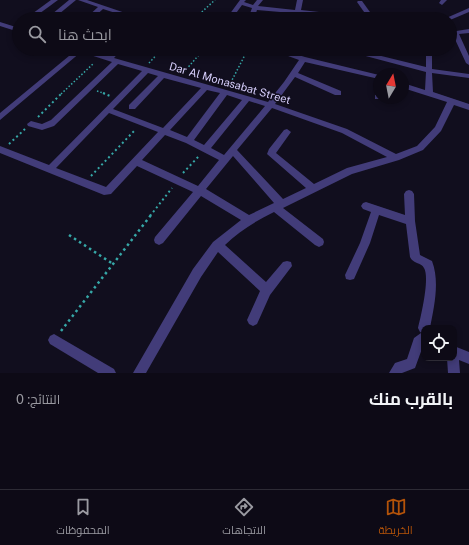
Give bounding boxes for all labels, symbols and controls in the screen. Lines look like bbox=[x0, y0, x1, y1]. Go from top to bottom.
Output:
search box bbox=[12, 12, 457, 56]
icon: search bbox=[26, 23, 48, 45]
text: ابحث هنا bbox=[58, 26, 112, 43]
street label: Dar Al Monasabat Street bbox=[168, 60, 292, 106]
north arrow bbox=[373, 68, 409, 104]
map controls bbox=[421, 325, 457, 361]
button: locate bbox=[421, 325, 457, 361]
text: بالقرب منك bbox=[369, 389, 453, 409]
text: النتائج: 0 bbox=[16, 392, 60, 407]
tab: المحفوظات bbox=[56, 496, 110, 540]
tab: الاتجاهات bbox=[222, 496, 266, 540]
tab: الخريطة bbox=[378, 496, 413, 540]

